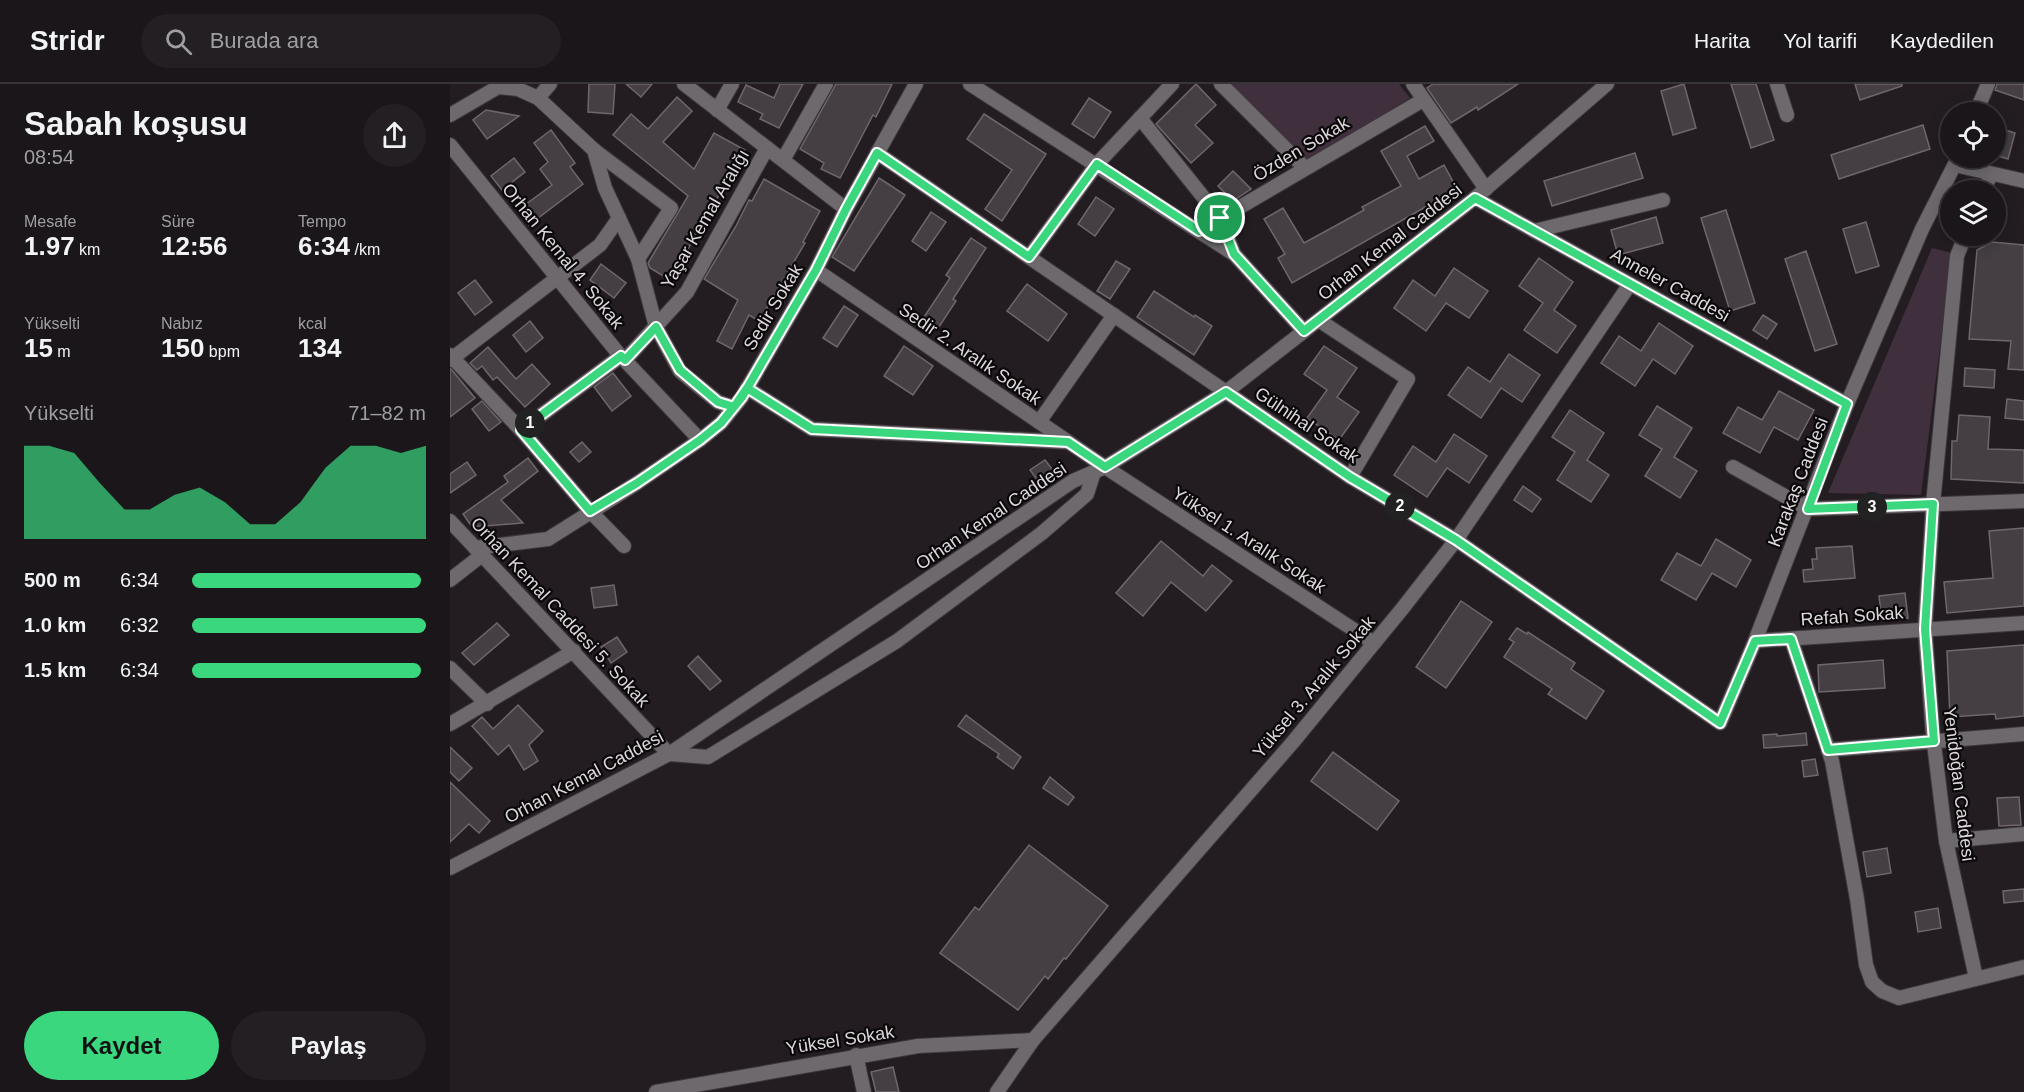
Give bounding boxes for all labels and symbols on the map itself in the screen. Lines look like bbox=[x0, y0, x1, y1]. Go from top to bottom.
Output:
street label: Özden Sokak bbox=[1250, 112, 1353, 185]
street label: Yaşar Kemal Aralığı bbox=[657, 146, 753, 292]
street label: Orhan Kemal 4. Sokak bbox=[498, 179, 628, 333]
street label: Orhan Kemal Caddesi bbox=[1314, 180, 1466, 304]
pin bbox=[1194, 192, 1245, 243]
street label: Anneler Caddesi bbox=[1607, 244, 1733, 326]
street label: Sedir Sokak bbox=[739, 259, 807, 354]
street label: Sedir 2. Aralık Sokak bbox=[895, 299, 1046, 410]
street label: Gülnihal Sokak bbox=[1251, 383, 1364, 468]
pin: 1 bbox=[515, 408, 545, 438]
street label: Karakaş Caddesi bbox=[1764, 414, 1832, 550]
street label: Orhan Kemal Caddesi bbox=[912, 458, 1070, 574]
street label: Yüksel 1. Aralık Sokak bbox=[1168, 483, 1330, 598]
pin: 2 bbox=[1385, 491, 1415, 521]
pin: 3 bbox=[1857, 492, 1887, 522]
street label: Orhan Kemal Caddesi 5. Sokak bbox=[467, 513, 654, 712]
street label: Refah Sokak bbox=[1800, 602, 1905, 630]
street label: Yüksel 3. Aralık Sokak bbox=[1249, 611, 1380, 762]
street label: Yenidoğan Caddesi bbox=[1940, 706, 1978, 862]
street label: Orhan Kemal Caddesi bbox=[501, 727, 667, 827]
street label: Yüksel Sokak bbox=[785, 1021, 896, 1058]

